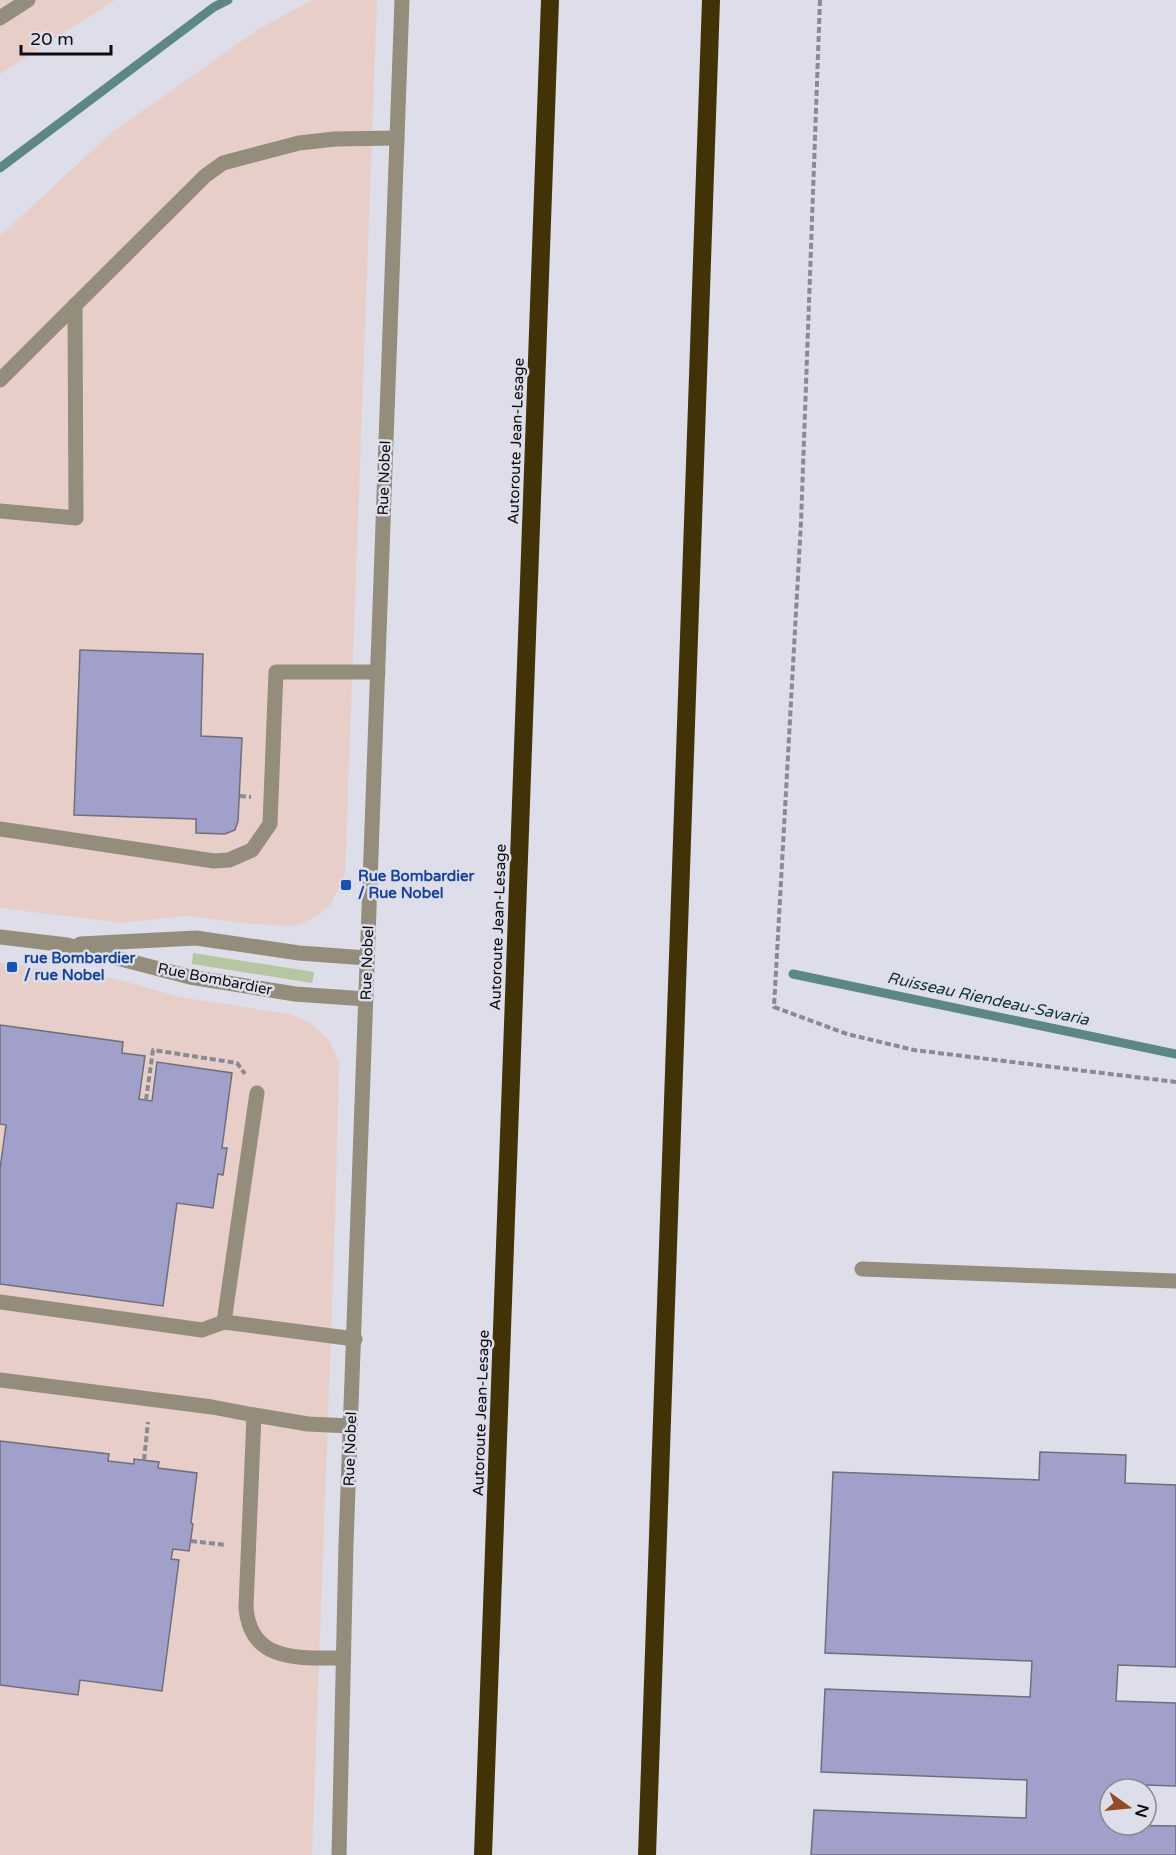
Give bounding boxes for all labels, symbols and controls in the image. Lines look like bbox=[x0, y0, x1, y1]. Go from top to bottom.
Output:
scale bar bbox=[21, 18, 111, 56]
text: 20 m bbox=[30, 28, 74, 50]
street label: Autoroute Jean-Lesage bbox=[504, 357, 528, 525]
street label: Rue Nobel bbox=[374, 440, 394, 516]
street label: Autoroute Jean-Lesage bbox=[486, 843, 510, 1011]
place label: Rue Bombardier / Rue Nobel bbox=[358, 867, 475, 902]
marker: Rue Bombardier / Rue Nobel bbox=[339, 878, 353, 892]
street label: Rue Nobel bbox=[357, 925, 377, 1001]
place label: rue Bombardier / rue Nobel bbox=[24, 949, 136, 984]
street label: Rue Bombardier bbox=[156, 959, 274, 999]
marker: rue Bombardier / rue Nobel bbox=[5, 960, 19, 974]
water label: Ruisseau Riendeau-Savaria bbox=[885, 968, 1092, 1030]
street label: Autoroute Jean-Lesage bbox=[469, 1329, 493, 1497]
street label: Rue Nobel bbox=[340, 1411, 360, 1487]
north arrow bbox=[1098, 1777, 1158, 1837]
text: N bbox=[1130, 1802, 1153, 1819]

